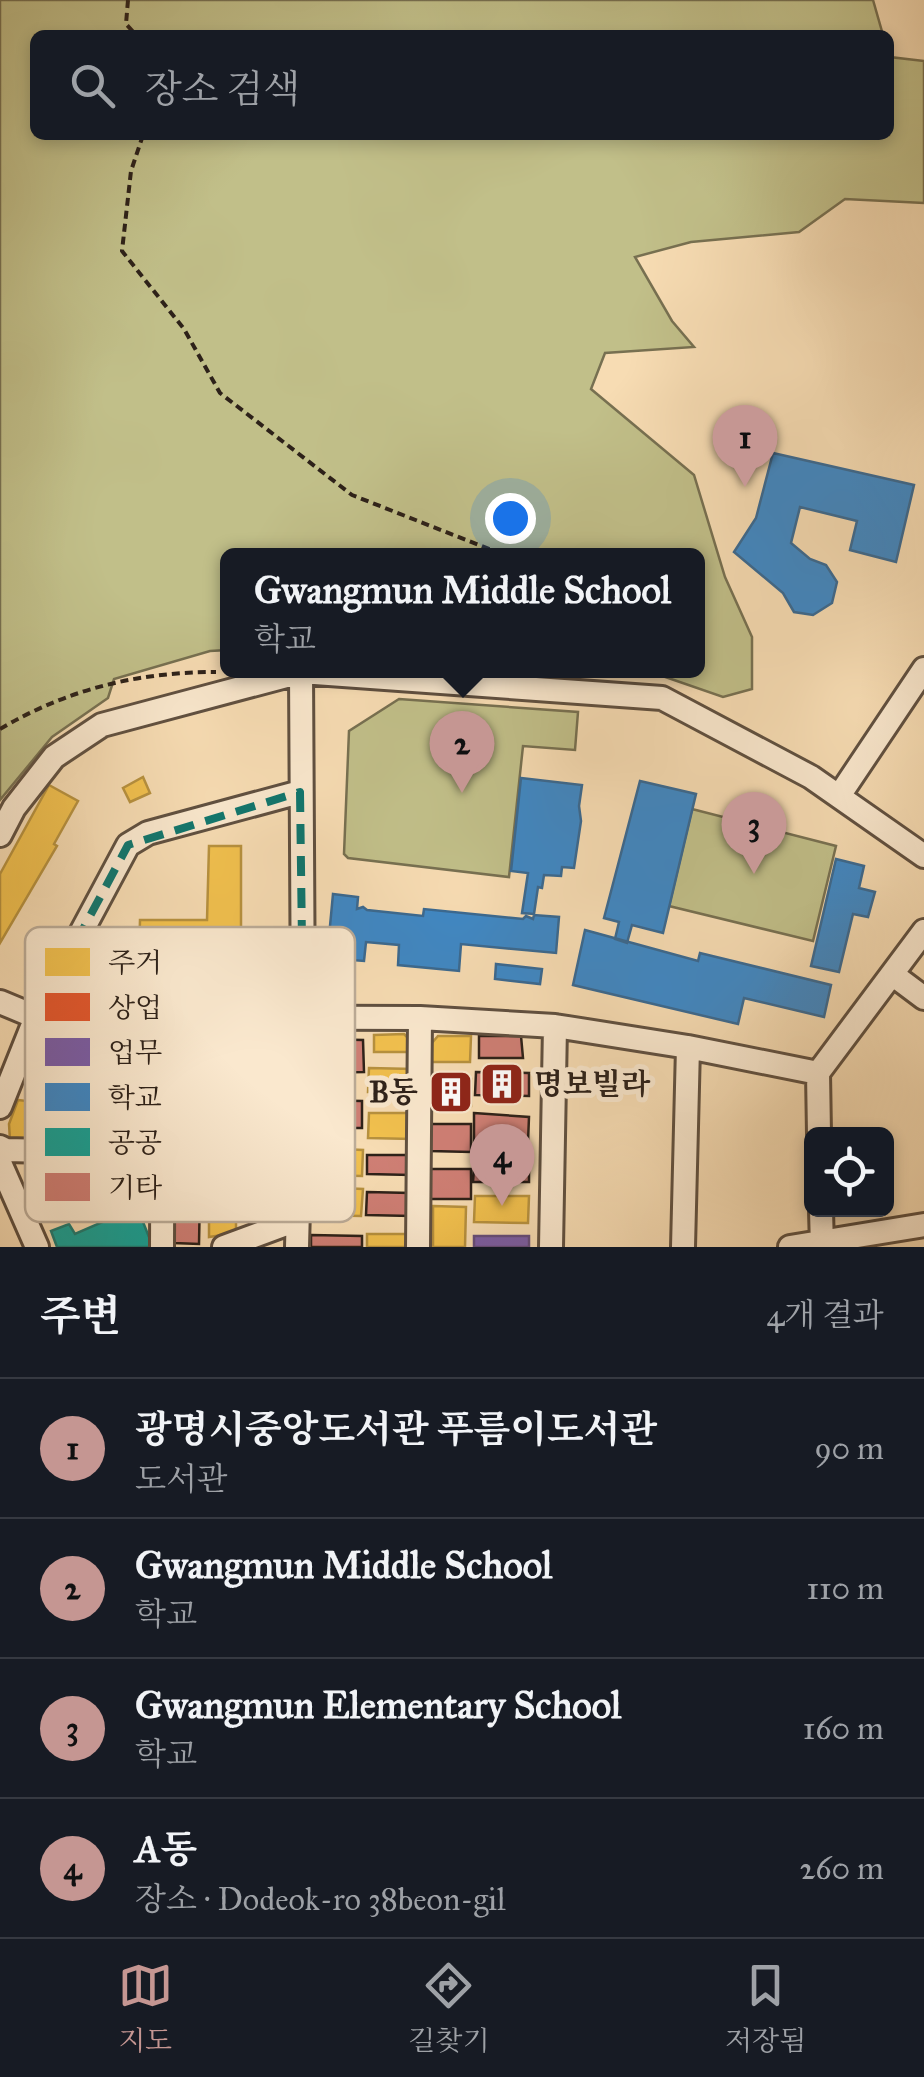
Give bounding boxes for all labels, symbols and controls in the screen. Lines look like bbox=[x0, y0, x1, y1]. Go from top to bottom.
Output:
search box bbox=[30, 30, 894, 140]
icon: search bbox=[65, 58, 120, 113]
text: 장소 검색 bbox=[145, 66, 300, 112]
pin: 1 bbox=[712, 404, 778, 487]
your location bbox=[485, 493, 536, 544]
popup bbox=[220, 548, 705, 678]
text: Gwangmun Middle School bbox=[254, 567, 671, 613]
text: 학교 bbox=[254, 620, 316, 659]
pin: 2 bbox=[430, 710, 494, 793]
pin: 3 bbox=[722, 792, 786, 874]
legend bbox=[25, 927, 355, 1222]
text: 주거 bbox=[108, 945, 162, 980]
text: 상업 bbox=[108, 990, 162, 1025]
text: 업무 bbox=[108, 1035, 162, 1070]
building icon: 명보빌라 bbox=[479, 1061, 525, 1107]
place label: 명보빌라 bbox=[534, 1066, 651, 1102]
building icon: B동 bbox=[428, 1069, 474, 1115]
place label: B동 bbox=[369, 1074, 418, 1110]
text: 학교 bbox=[108, 1080, 162, 1115]
pin: 4 bbox=[470, 1124, 534, 1206]
text: 공공 bbox=[108, 1125, 162, 1160]
map controls bbox=[804, 1127, 894, 1217]
button: locate bbox=[804, 1127, 894, 1217]
text: 기타 bbox=[108, 1170, 162, 1205]
text: 주변 bbox=[40, 1290, 121, 1342]
text: 4개 결과 bbox=[767, 1296, 884, 1335]
text: 광명시중앙도서관 푸름이도서관 bbox=[135, 1406, 657, 1452]
text: 1 bbox=[66, 1429, 79, 1468]
text: 90 m bbox=[814, 1429, 884, 1468]
text: 도서관 bbox=[135, 1460, 228, 1499]
text: Gwangmun Middle School bbox=[135, 1542, 552, 1588]
text: 2 bbox=[65, 1569, 80, 1608]
text: 110 m bbox=[806, 1569, 884, 1608]
text: 학교 bbox=[135, 1595, 197, 1634]
text: Gwangmun Elementary School bbox=[135, 1682, 621, 1728]
text: 3 bbox=[66, 1709, 79, 1748]
text: 160 m bbox=[803, 1709, 884, 1748]
text: 학교 bbox=[135, 1735, 197, 1774]
text: A동 bbox=[135, 1826, 197, 1872]
text: 4 bbox=[64, 1849, 81, 1888]
text: 260 m bbox=[799, 1849, 884, 1888]
text: 장소 · Dodeok-ro 38beon-gil bbox=[135, 1880, 506, 1919]
tab: 지도 bbox=[118, 1958, 173, 2058]
tab: 길찾기 bbox=[408, 1958, 490, 2058]
tab: 저장됨 bbox=[725, 1958, 806, 2058]

